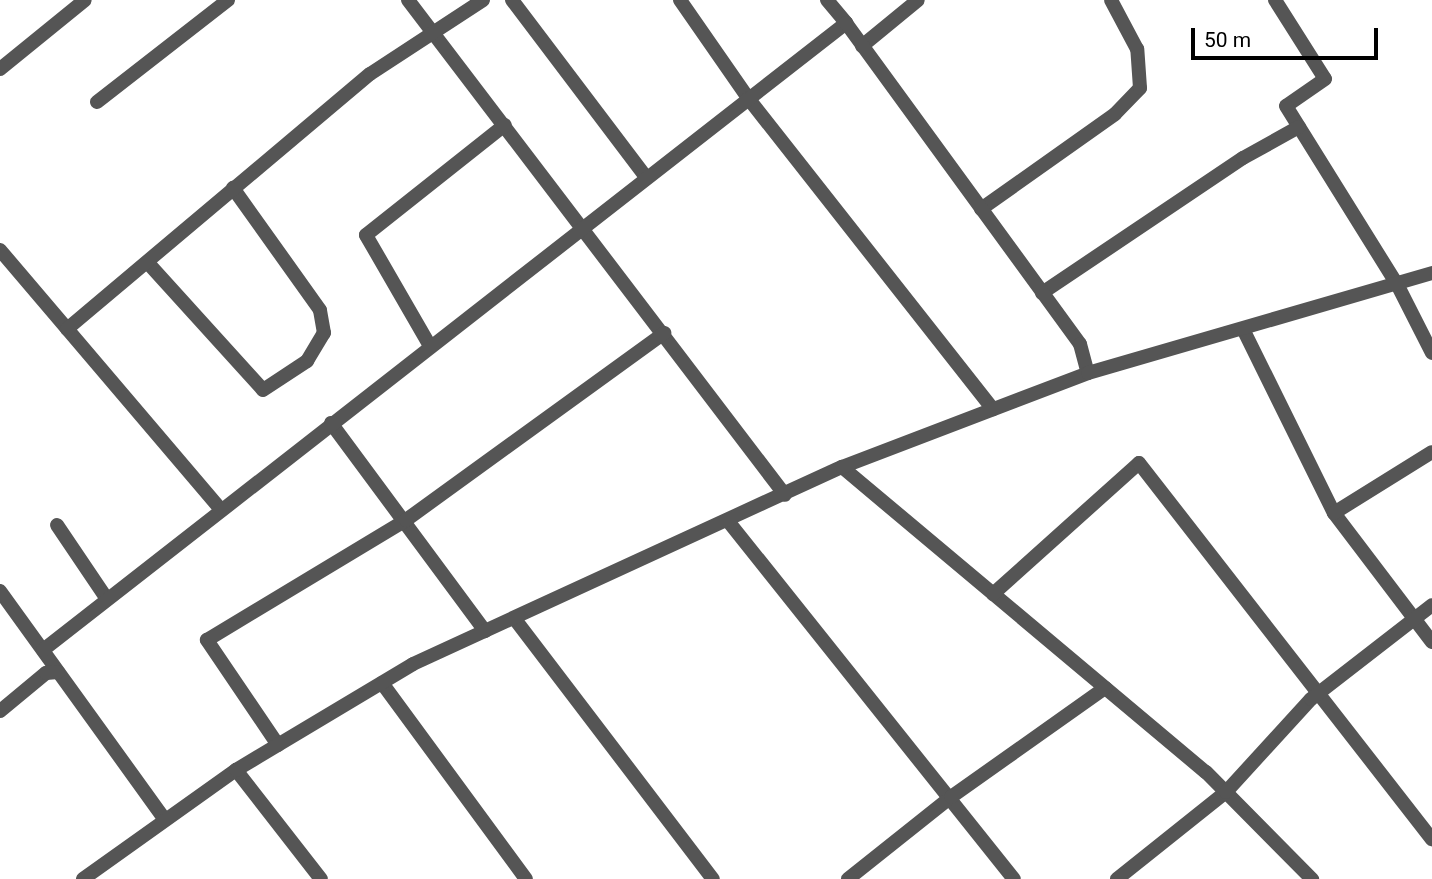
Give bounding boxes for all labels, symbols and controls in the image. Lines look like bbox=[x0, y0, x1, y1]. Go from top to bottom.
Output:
scale bar bbox=[1194, 14, 1381, 58]
text: 50 m bbox=[1204, 28, 1251, 52]

